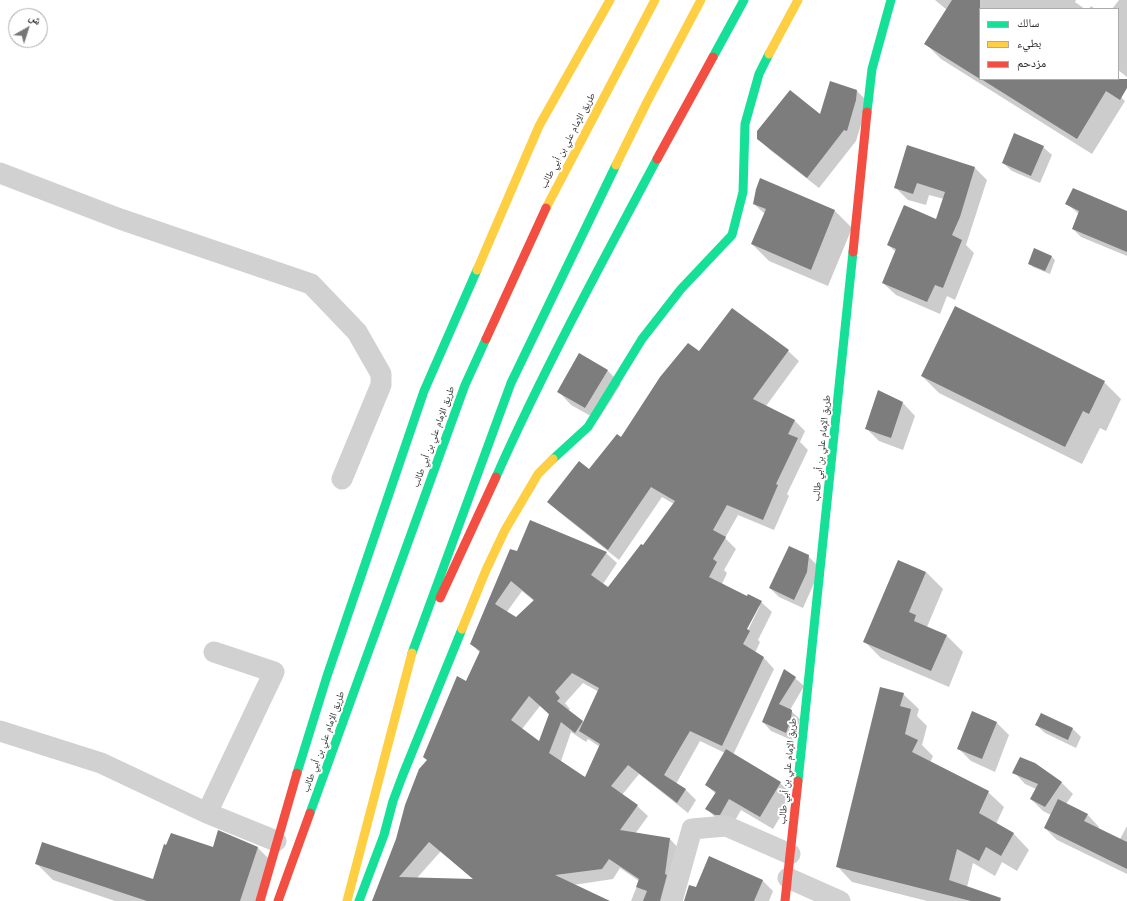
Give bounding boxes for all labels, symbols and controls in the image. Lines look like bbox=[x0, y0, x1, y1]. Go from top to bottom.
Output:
north arrow bbox=[8, 8, 48, 48]
legend bbox=[979, 8, 1119, 80]
text: ش bbox=[27, 10, 44, 28]
text: سالك bbox=[1017, 16, 1039, 30]
text: بطيء bbox=[1017, 36, 1041, 50]
text: مزدحم bbox=[1017, 56, 1046, 70]
street label: طريق الإمام علي بن أبي طالب bbox=[538, 91, 598, 191]
street label: طريق الإمام علي بن أبي طالب bbox=[410, 385, 458, 489]
street label: طريق الإمام علي بن أبي طالب bbox=[810, 394, 834, 502]
street label: طريق الإمام علي بن أبي طالب bbox=[300, 690, 348, 794]
street label: طريق الإمام علي بن أبي طالب bbox=[776, 717, 800, 825]

